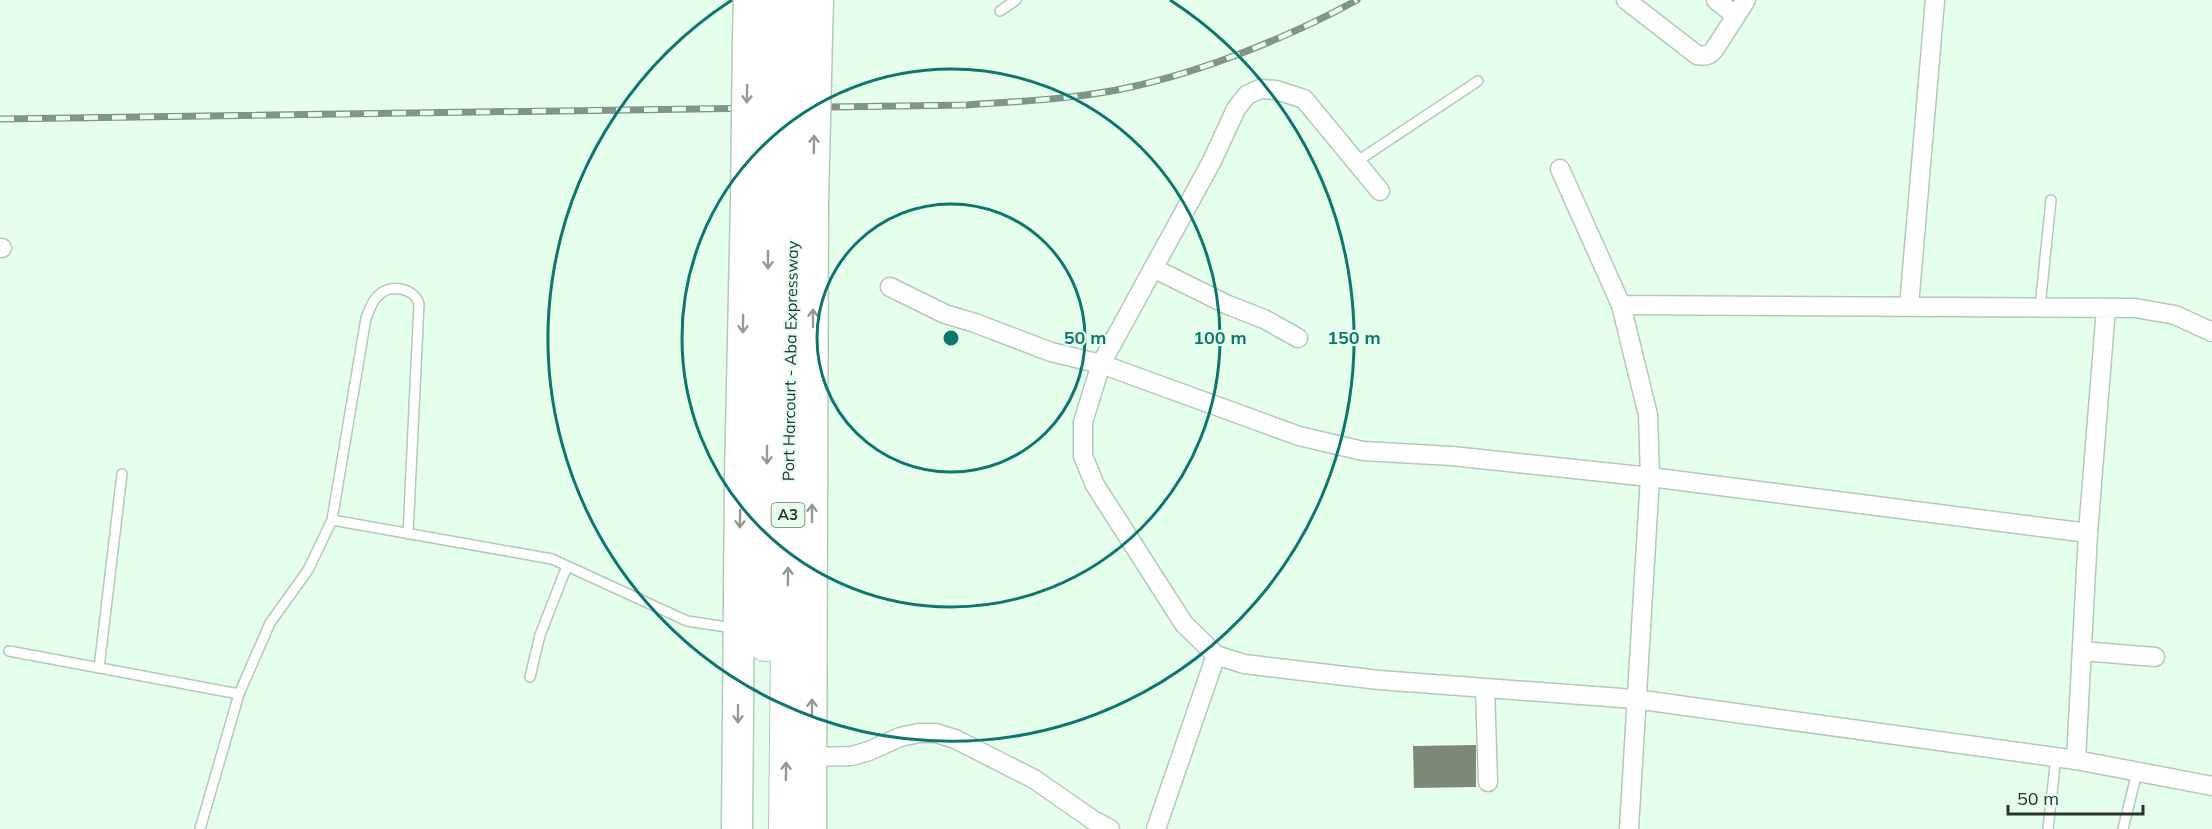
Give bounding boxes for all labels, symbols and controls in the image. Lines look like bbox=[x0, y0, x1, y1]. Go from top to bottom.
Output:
one-way arrow bbox=[741, 84, 753, 104]
one-way arrow bbox=[808, 134, 820, 154]
street label: Port Harcourt - Aba Expressway bbox=[778, 240, 802, 481]
one-way arrow bbox=[762, 250, 774, 270]
one-way arrow bbox=[807, 308, 818, 328]
one-way arrow bbox=[737, 313, 749, 333]
text: 50 m bbox=[1064, 326, 1106, 349]
text: 100 m bbox=[1193, 326, 1247, 349]
text: 150 m bbox=[1327, 326, 1381, 349]
centre of rings bbox=[941, 328, 961, 348]
one-way arrow bbox=[761, 445, 773, 465]
road number: A3 bbox=[772, 503, 804, 527]
one-way arrow bbox=[806, 503, 818, 523]
one-way arrow bbox=[734, 508, 746, 528]
one-way arrow bbox=[782, 566, 794, 586]
one-way arrow bbox=[806, 698, 818, 718]
one-way arrow bbox=[732, 703, 744, 723]
one-way arrow bbox=[780, 761, 792, 781]
scale bar bbox=[2008, 778, 2143, 816]
text: 50 m bbox=[2017, 787, 2059, 810]

